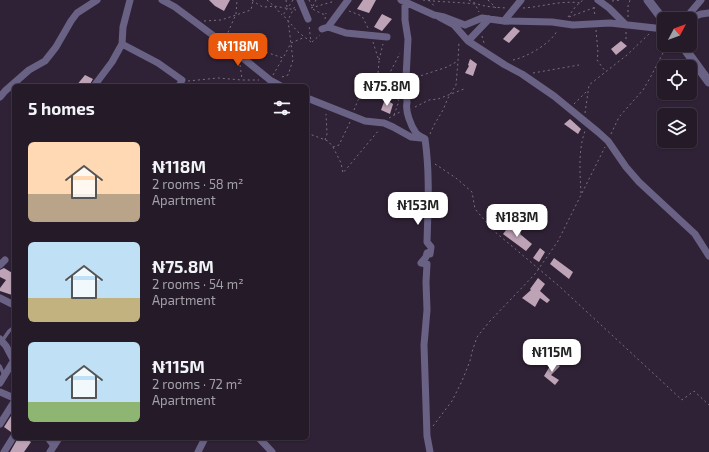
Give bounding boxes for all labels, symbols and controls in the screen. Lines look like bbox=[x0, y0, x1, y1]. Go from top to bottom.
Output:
north arrow bbox=[657, 12, 697, 52]
map controls bbox=[657, 12, 697, 148]
pin: ₦118M bbox=[210, 33, 266, 67]
text: ₦118M bbox=[217, 38, 259, 54]
button: locate bbox=[657, 60, 697, 100]
pin: ₦75.8M bbox=[354, 73, 420, 107]
text: ₦75.8M bbox=[363, 78, 411, 94]
icon: filters bbox=[271, 97, 293, 119]
text: 5 homes bbox=[28, 98, 95, 118]
button: layers bbox=[657, 108, 697, 148]
text: ₦118M bbox=[152, 156, 206, 176]
icon: home bbox=[60, 158, 108, 206]
text: 2 rooms · 58 m² bbox=[152, 176, 243, 192]
text: Apartment bbox=[152, 192, 216, 208]
pin: ₦153M bbox=[390, 192, 446, 226]
text: ₦153M bbox=[397, 197, 439, 213]
pin: ₦183M bbox=[489, 204, 545, 238]
text: ₦183M bbox=[495, 209, 539, 225]
text: ₦75.8M bbox=[152, 256, 214, 276]
icon: home bbox=[60, 258, 108, 306]
text: 2 rooms · 54 m² bbox=[152, 276, 244, 292]
text: Apartment bbox=[152, 292, 216, 308]
pin: ₦115M bbox=[524, 339, 580, 373]
text: ₦115M bbox=[532, 344, 572, 360]
text: ₦115M bbox=[152, 356, 205, 376]
icon: home bbox=[60, 358, 108, 406]
text: 2 rooms · 72 m² bbox=[152, 376, 243, 392]
text: Apartment bbox=[152, 392, 216, 408]

